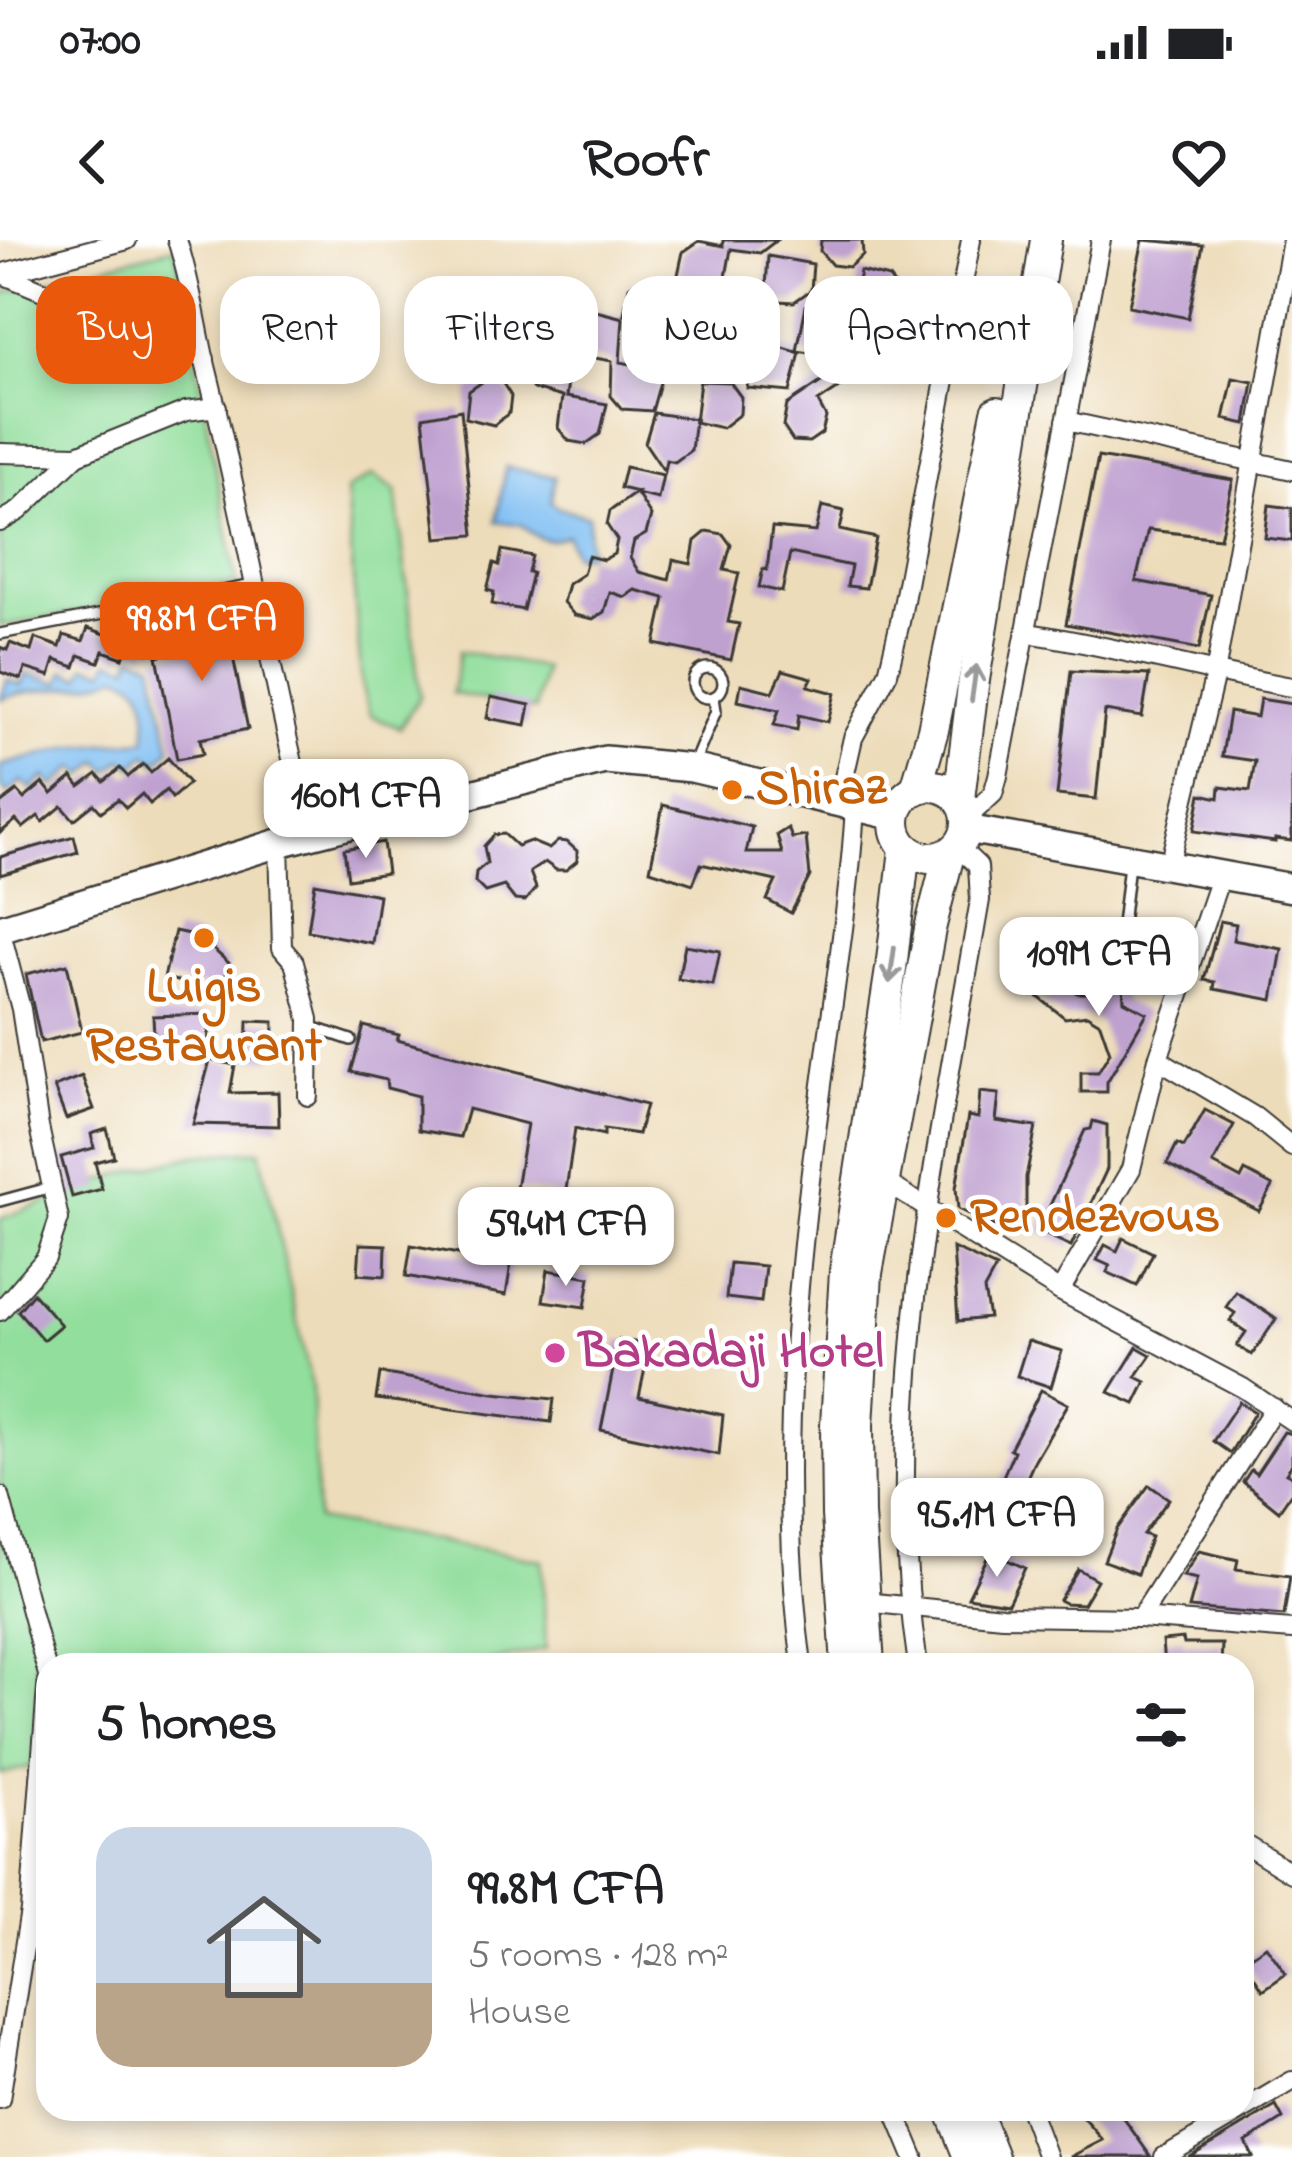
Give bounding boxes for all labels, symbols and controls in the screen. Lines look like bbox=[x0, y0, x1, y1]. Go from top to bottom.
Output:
text: 07:00 bbox=[60, 9, 141, 75]
text: Roofr bbox=[583, 123, 709, 201]
icon: back bbox=[60, 129, 126, 195]
icon: heart bbox=[1166, 129, 1232, 195]
chip: Buy bbox=[36, 276, 196, 384]
chip: Rent bbox=[220, 276, 380, 384]
chip: Filters bbox=[404, 276, 598, 384]
chip: New bbox=[622, 276, 780, 384]
chip: Apartment bbox=[804, 276, 1073, 384]
pin: 99.8M CFA bbox=[65, 582, 339, 684]
text: 99.8M CFA bbox=[127, 592, 277, 649]
one-way arrow bbox=[963, 664, 986, 703]
place label: Shiraz bbox=[756, 753, 888, 828]
pin: 160M CFA bbox=[242, 759, 490, 861]
text: 160M CFA bbox=[291, 769, 441, 826]
marker: Shiraz bbox=[719, 777, 745, 803]
pin: 109M CFA bbox=[975, 917, 1223, 1019]
marker: Luigis Restaurant bbox=[191, 925, 217, 951]
text: 109M CFA bbox=[1026, 927, 1172, 984]
one-way arrow bbox=[880, 945, 903, 984]
place label: Luigis Restaurant bbox=[86, 951, 323, 1085]
place label: Rendezvous bbox=[970, 1181, 1220, 1256]
pin: 59.4M CFA bbox=[429, 1187, 703, 1289]
text: 59.4M CFA bbox=[485, 1197, 647, 1254]
marker: Rendezvous bbox=[933, 1205, 959, 1231]
place label: Bakadaji Hotel bbox=[577, 1316, 884, 1391]
marker: Bakadaji Hotel bbox=[542, 1340, 568, 1366]
pin: 95.1M CFA bbox=[860, 1478, 1134, 1580]
text: 95.1M CFA bbox=[918, 1488, 1076, 1545]
text: 5 homes bbox=[96, 1688, 277, 1763]
icon: filters bbox=[1128, 1692, 1194, 1758]
text: 99.8M CFA bbox=[468, 1853, 664, 1928]
icon: home bbox=[192, 1875, 336, 2019]
text: 5 rooms · 128 m² bbox=[468, 1928, 729, 1985]
text: House bbox=[468, 1985, 570, 2042]

